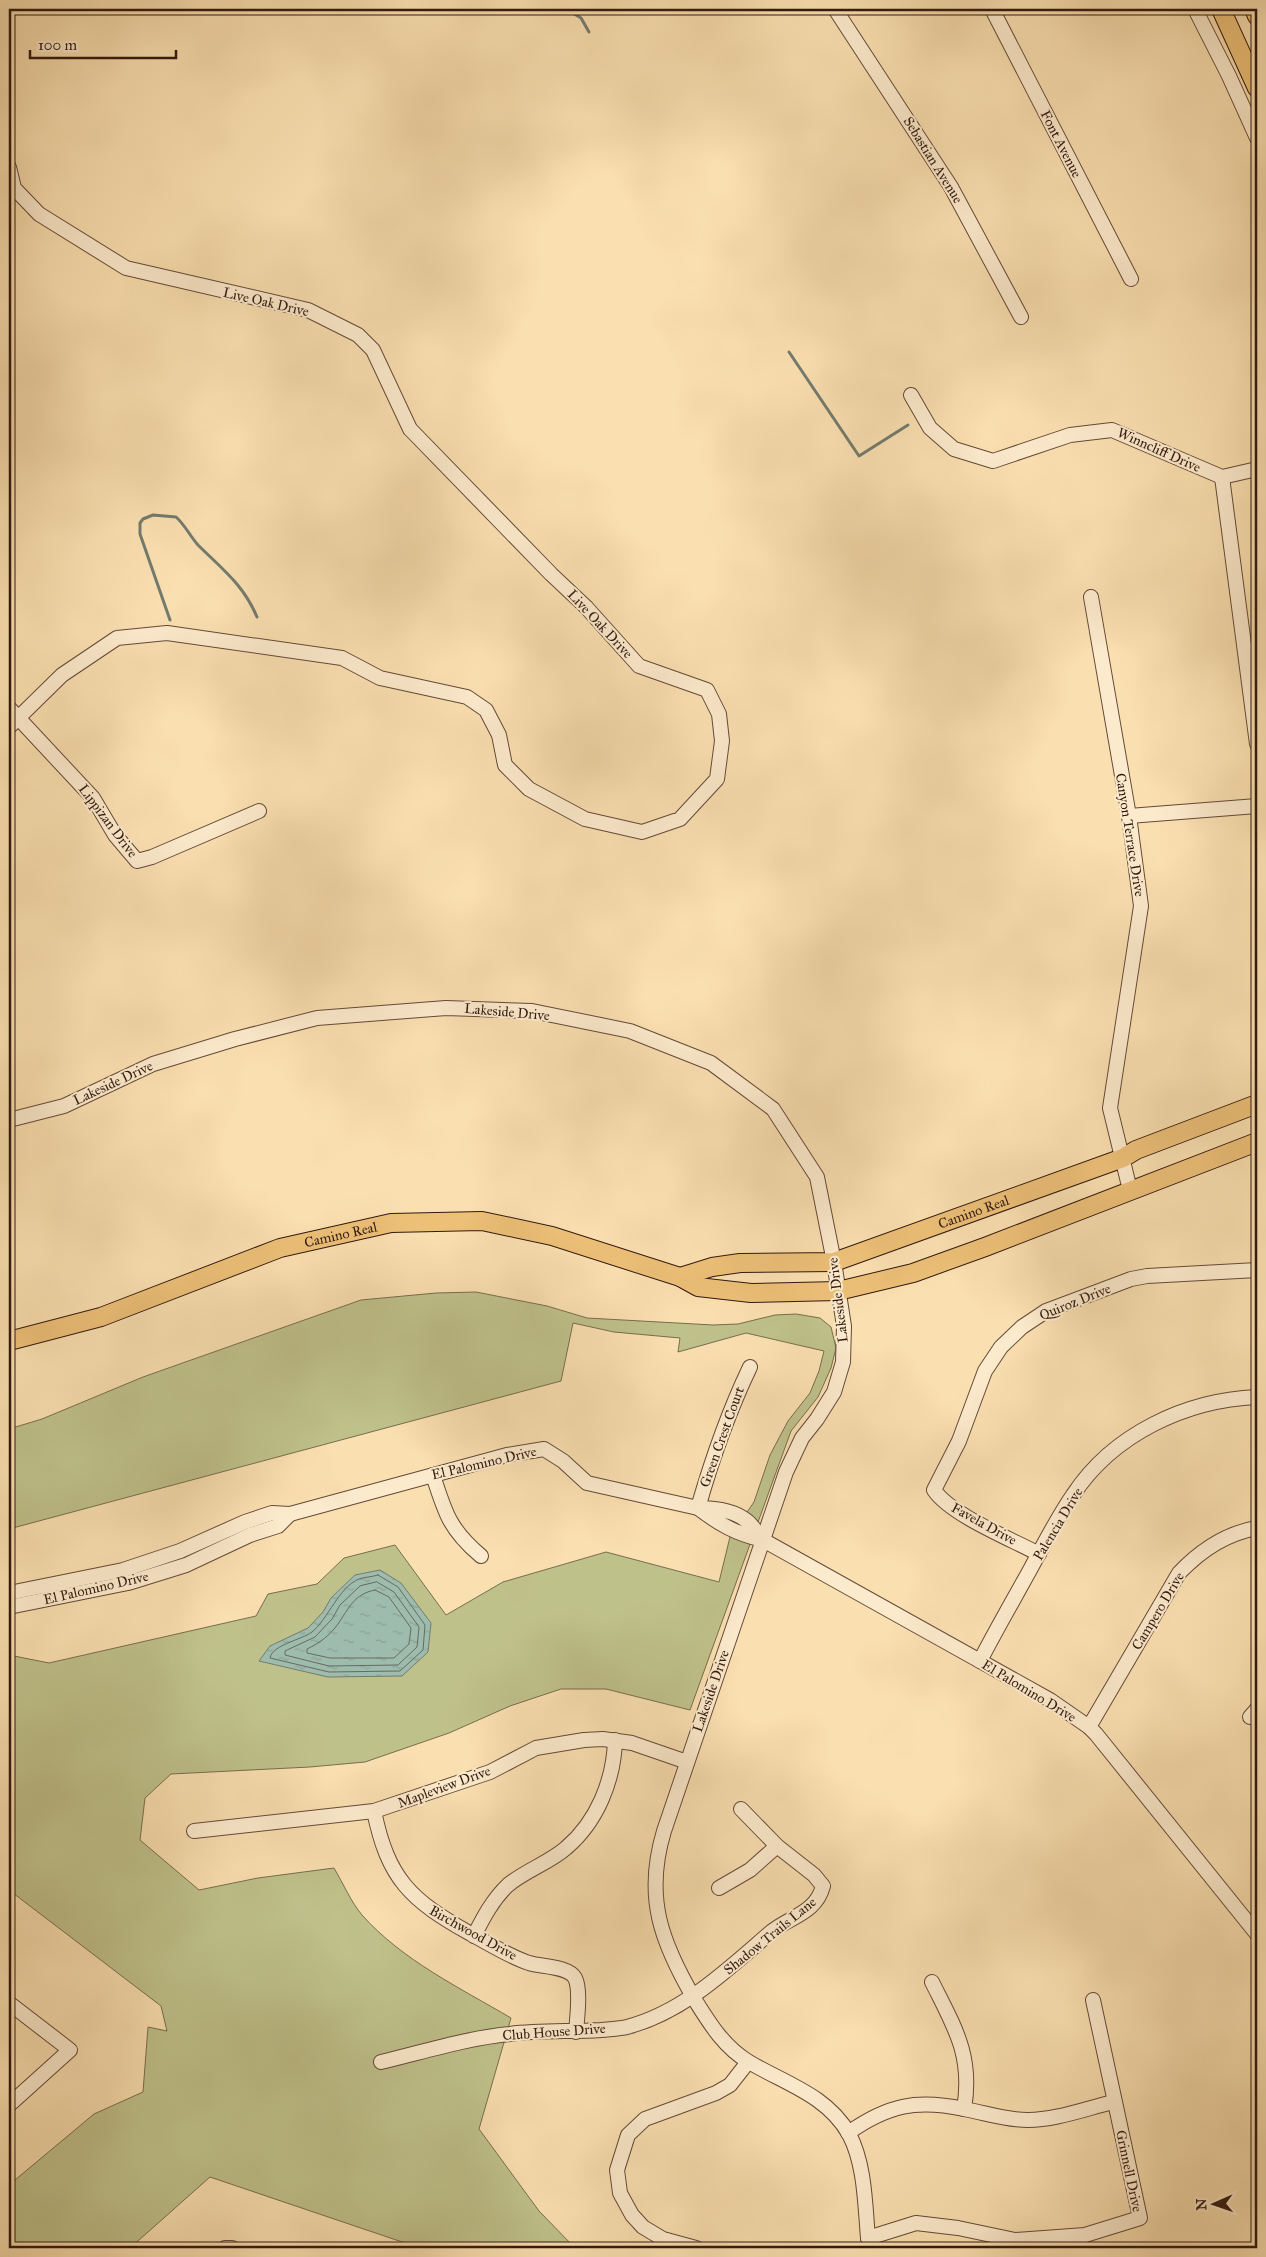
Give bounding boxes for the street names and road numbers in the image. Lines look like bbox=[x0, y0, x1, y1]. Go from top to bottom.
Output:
street label: Font Avenue bbox=[1037, 107, 1085, 181]
street label: Sebastian Avenue bbox=[900, 113, 967, 207]
street label: Live Oak Drive bbox=[221, 284, 311, 320]
street label: Winncliff Drive bbox=[1115, 424, 1204, 476]
street label: Live Oak Drive bbox=[564, 586, 636, 662]
street label: Canyon Terrace Drive bbox=[1112, 772, 1148, 898]
street label: Lippizan Drive bbox=[75, 781, 141, 861]
street label: Lakeside Drive bbox=[464, 1000, 551, 1024]
street label: Lakeside Drive bbox=[71, 1057, 156, 1109]
street label: Camino Real bbox=[936, 1191, 1011, 1232]
street label: Camino Real bbox=[303, 1218, 379, 1251]
street label: Lakeside Drive bbox=[824, 1256, 852, 1344]
street label: Quiroz Drive bbox=[1037, 1280, 1113, 1324]
street label: Green Crest Court bbox=[696, 1384, 748, 1490]
street label: El Palomino Drive bbox=[430, 1443, 538, 1483]
street label: Palencia Drive bbox=[1030, 1484, 1086, 1563]
street label: Favela Drive bbox=[948, 1499, 1020, 1549]
street label: El Palomino Drive bbox=[42, 1568, 150, 1608]
street label: Campero Drive bbox=[1128, 1569, 1188, 1653]
street label: Lakeside Drive bbox=[689, 1648, 733, 1734]
street label: El Palomino Drive bbox=[979, 1656, 1079, 1726]
street label: Mapleview Drive bbox=[395, 1762, 493, 1812]
street label: Shadow Trails Lane bbox=[720, 1893, 820, 1978]
street label: Birchwood Drive bbox=[426, 1902, 520, 1964]
street label: Club House Drive bbox=[502, 2020, 606, 2044]
street label: Grinnell Drive bbox=[1112, 2129, 1146, 2214]

